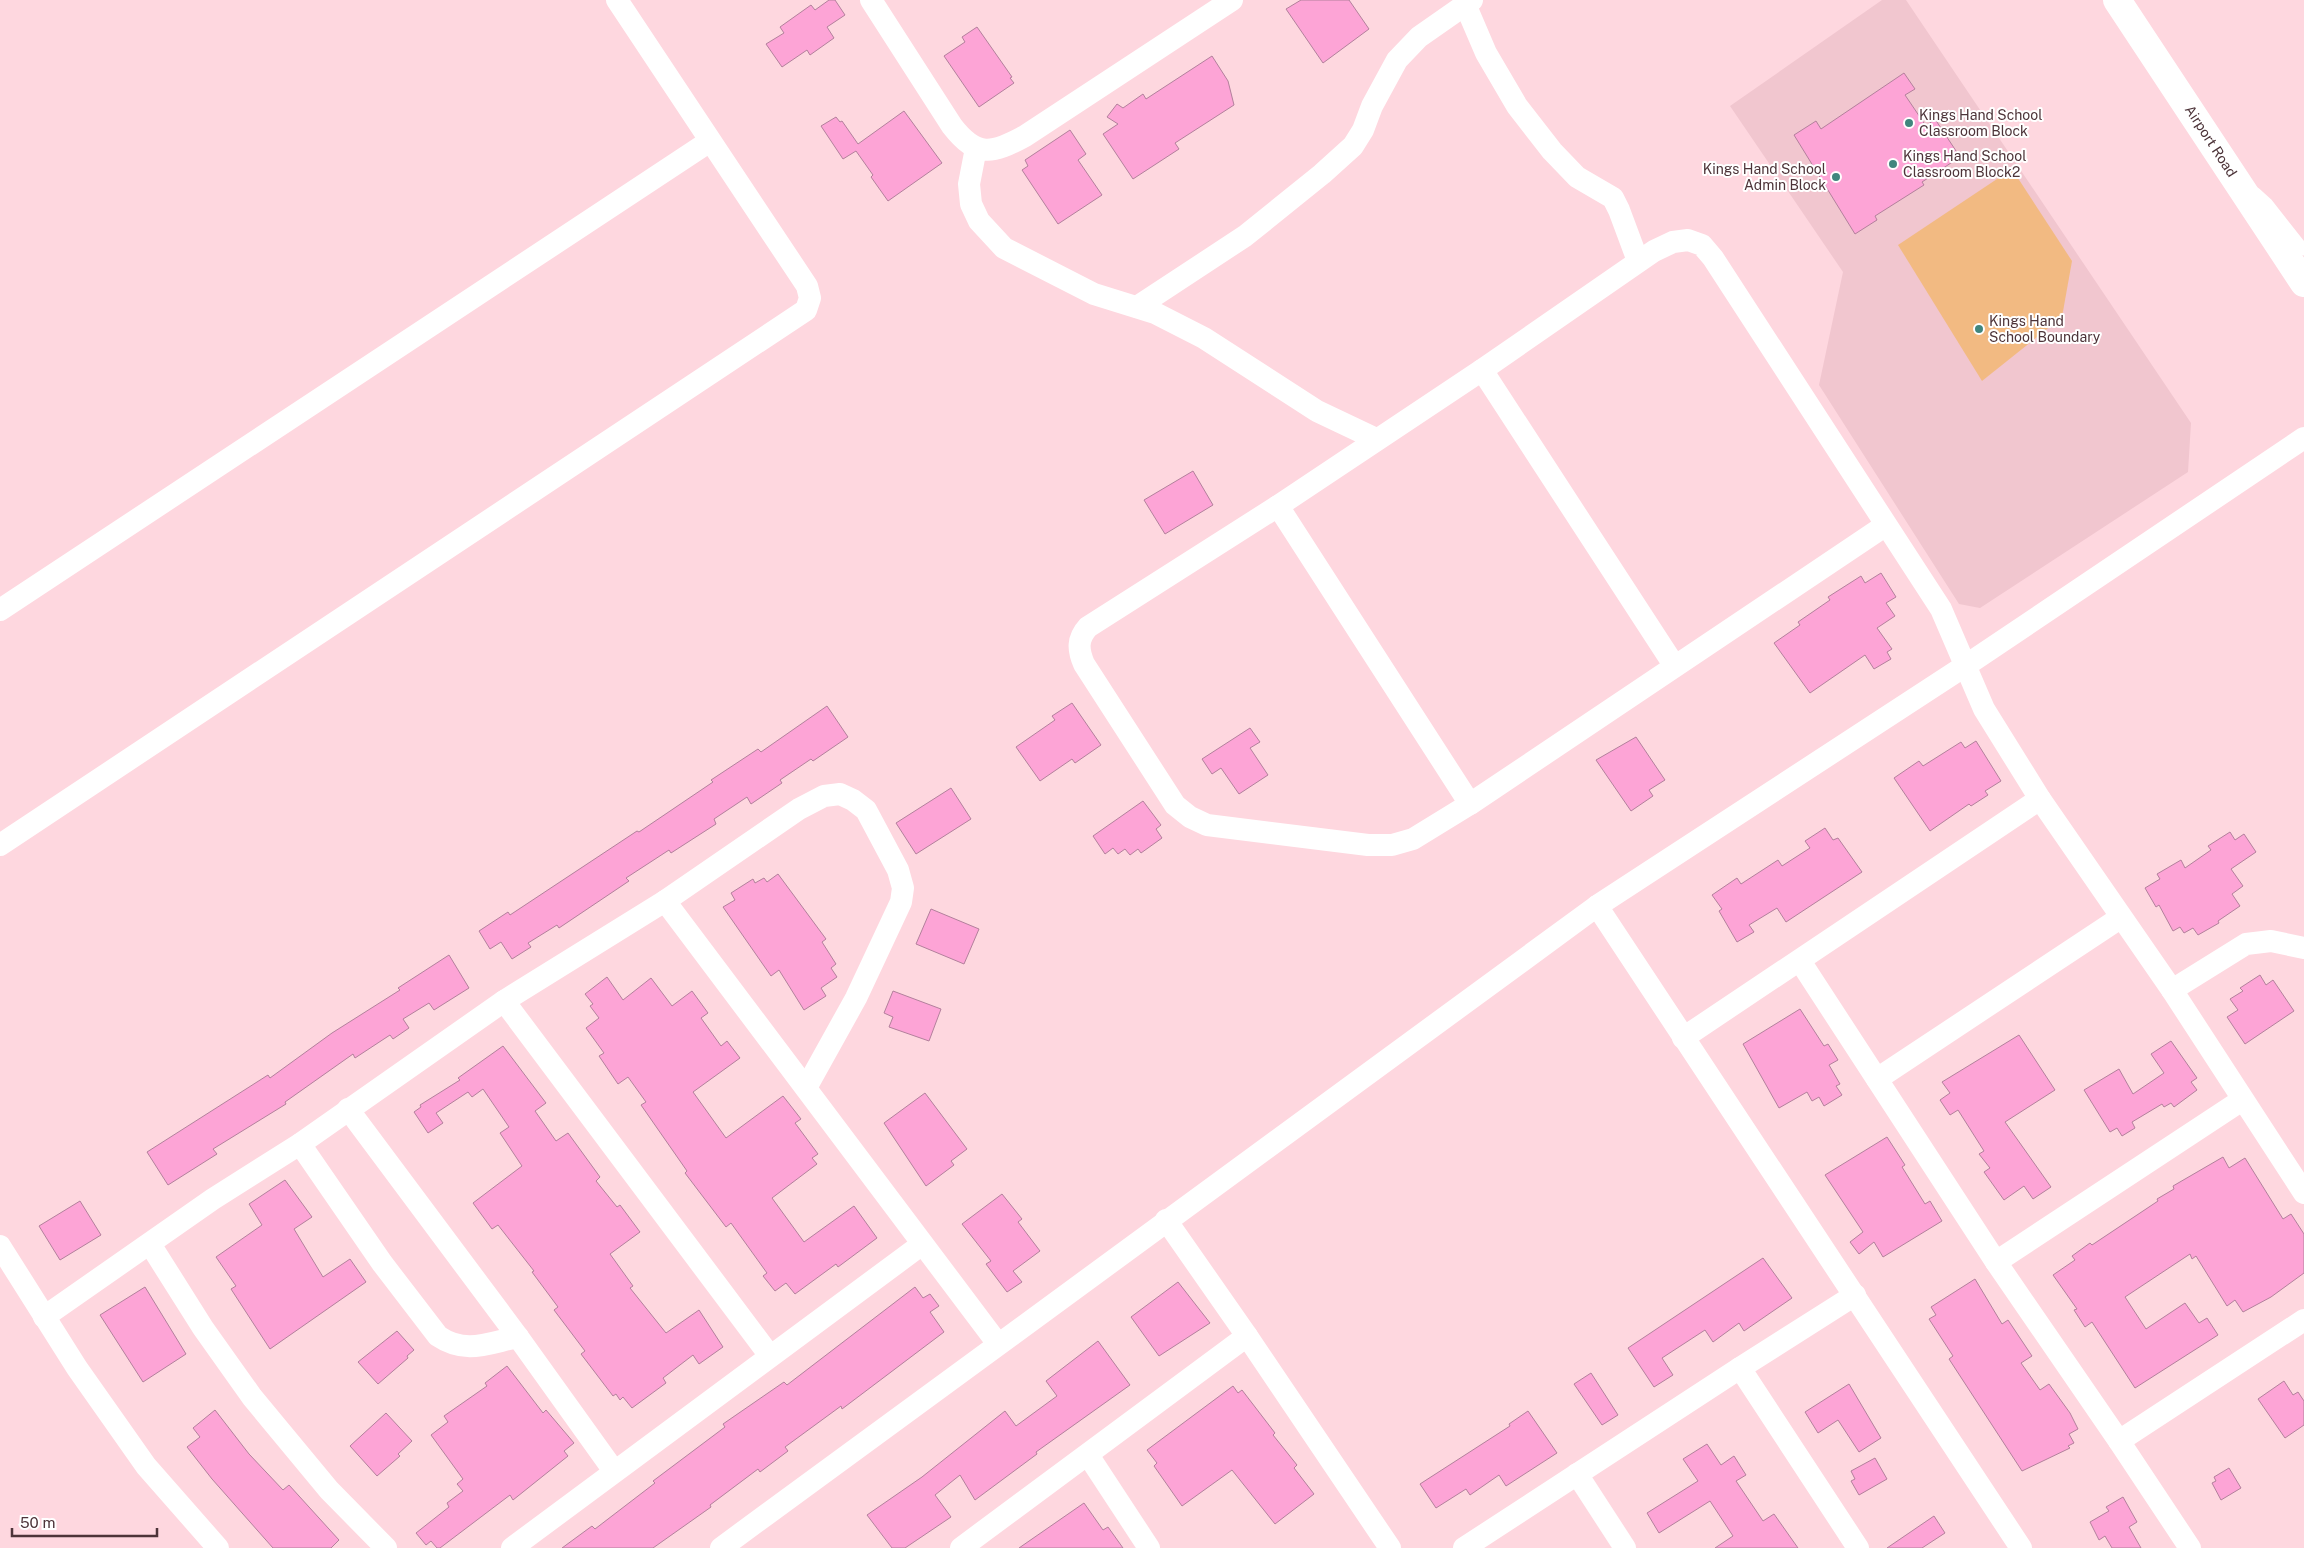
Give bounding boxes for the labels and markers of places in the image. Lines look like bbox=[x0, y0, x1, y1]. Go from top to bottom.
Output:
place label: Kings Hand School Classroom Block bbox=[1919, 107, 2042, 139]
marker: Kings Hand School Classroom Block bbox=[1903, 117, 1915, 129]
place label: Kings Hand School Classroom Block2 bbox=[1903, 148, 2026, 180]
marker: Kings Hand School Classroom Block2 bbox=[1887, 158, 1899, 170]
place label: Kings Hand School Admin Block bbox=[1703, 161, 1826, 193]
marker: Kings Hand School Admin Block bbox=[1830, 171, 1842, 183]
place label: Kings Hand School Boundary bbox=[1989, 313, 2101, 345]
marker: Kings Hand School Boundary bbox=[1973, 323, 1985, 335]

